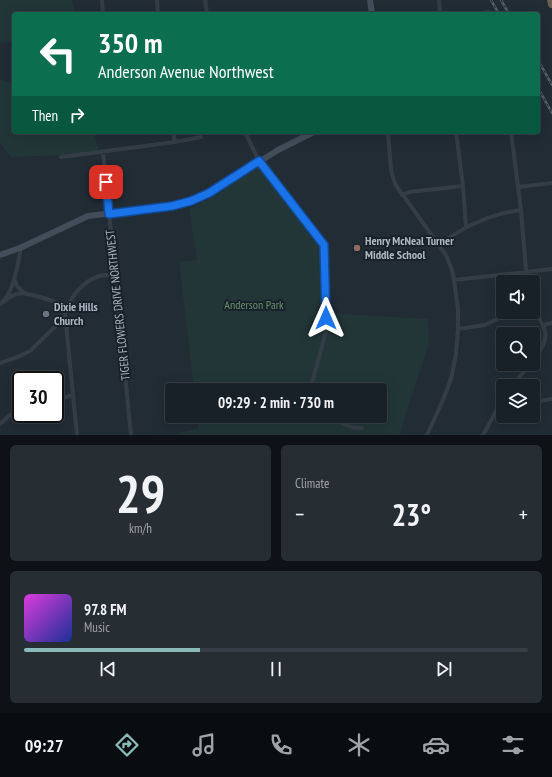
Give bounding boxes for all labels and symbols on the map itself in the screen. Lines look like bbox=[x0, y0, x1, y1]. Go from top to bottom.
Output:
pin bbox=[89, 165, 123, 199]
street label: TIGER FLOWERS DRIVE NORTHWEST bbox=[102, 228, 133, 381]
place label: Henry McNeal Turner Middle School bbox=[365, 233, 454, 262]
marker: Henry McNeal Turner Middle School bbox=[352, 243, 362, 253]
park label: Anderson Park bbox=[224, 297, 284, 312]
position arrow bbox=[305, 297, 347, 339]
place label: Dixie Hills Church bbox=[54, 299, 98, 328]
marker: Dixie Hills Church bbox=[41, 309, 51, 319]
speed limit sign: 30 bbox=[12, 371, 64, 423]

